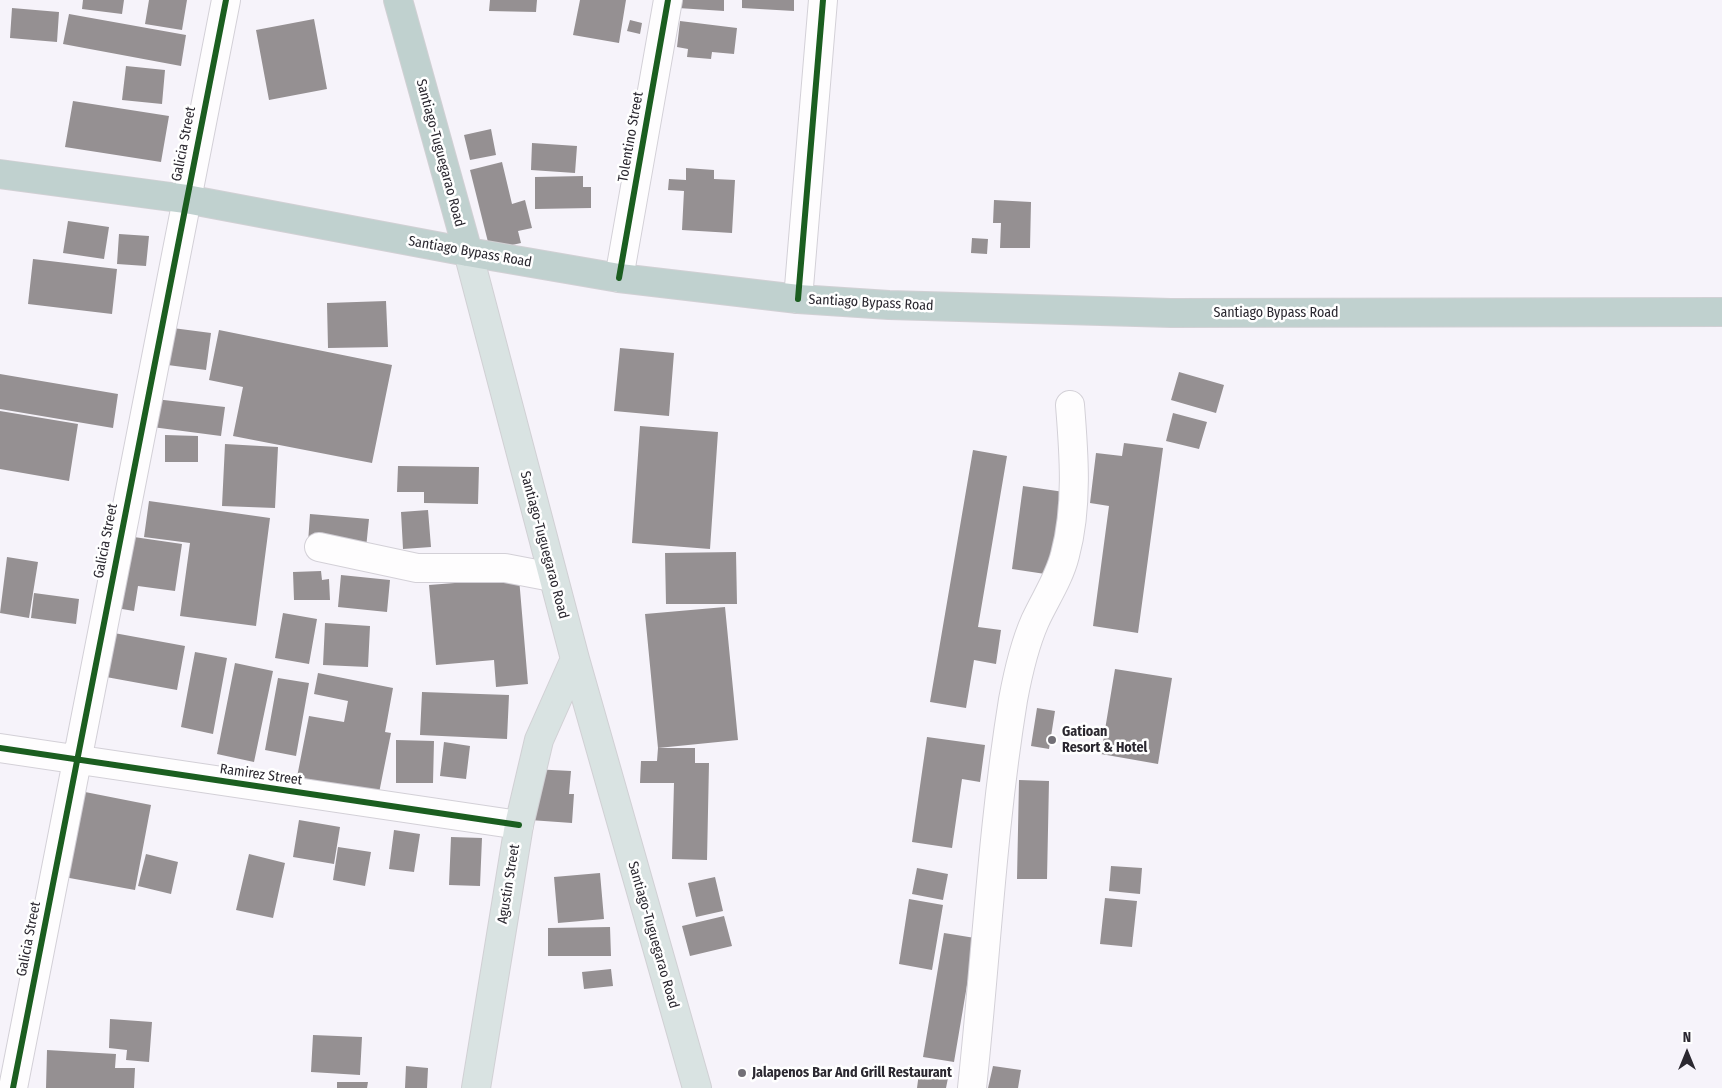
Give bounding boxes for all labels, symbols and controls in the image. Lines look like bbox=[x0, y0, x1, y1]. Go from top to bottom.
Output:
street label: Santiago-Tuguegarao Road bbox=[412, 77, 468, 229]
street label: Tolentino Street bbox=[615, 90, 647, 184]
street label: Galicia Street bbox=[168, 105, 200, 183]
street label: Santiago Bypass Road bbox=[407, 233, 533, 271]
street label: Santiago Bypass Road bbox=[808, 291, 934, 315]
street label: Santiago Bypass Road bbox=[1213, 305, 1339, 321]
street label: Santiago-Tuguegarao Road bbox=[516, 469, 572, 621]
street label: Galicia Street bbox=[90, 502, 122, 580]
place label: Gatioan Resort & Hotel bbox=[1062, 724, 1147, 756]
marker: Gatioan Resort & Hotel bbox=[1046, 734, 1058, 746]
street label: Ramirez Street bbox=[219, 761, 303, 789]
street label: Agustin Street bbox=[494, 843, 524, 925]
street label: Santiago-Tuguegarao Road bbox=[624, 859, 682, 1011]
street label: Galicia Street bbox=[13, 900, 45, 978]
north arrow bbox=[1662, 1028, 1712, 1078]
text: N bbox=[1683, 1029, 1691, 1046]
place label: Jalapenos Bar And Grill Restaurant bbox=[752, 1065, 952, 1081]
marker: Jalapenos Bar And Grill Restaurant bbox=[736, 1067, 748, 1079]

